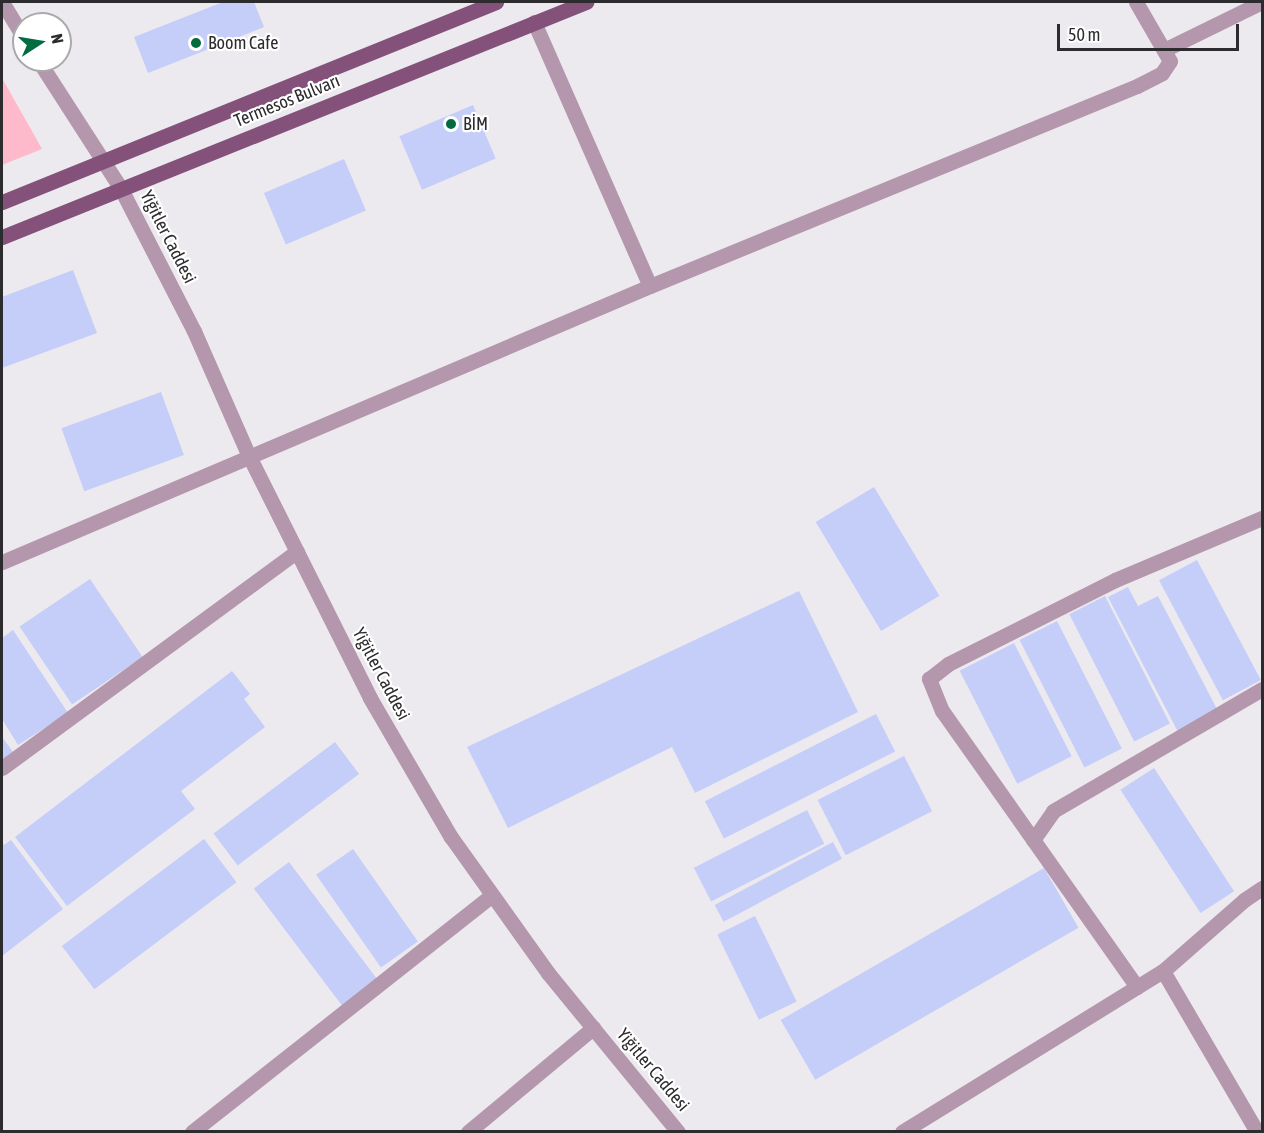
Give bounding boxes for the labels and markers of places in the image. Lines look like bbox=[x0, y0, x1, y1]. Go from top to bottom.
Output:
place label: Boom Cafe bbox=[208, 32, 278, 54]
marker: Boom Cafe bbox=[189, 36, 203, 50]
place label: BİM bbox=[463, 113, 488, 135]
marker: BİM bbox=[444, 117, 458, 131]

